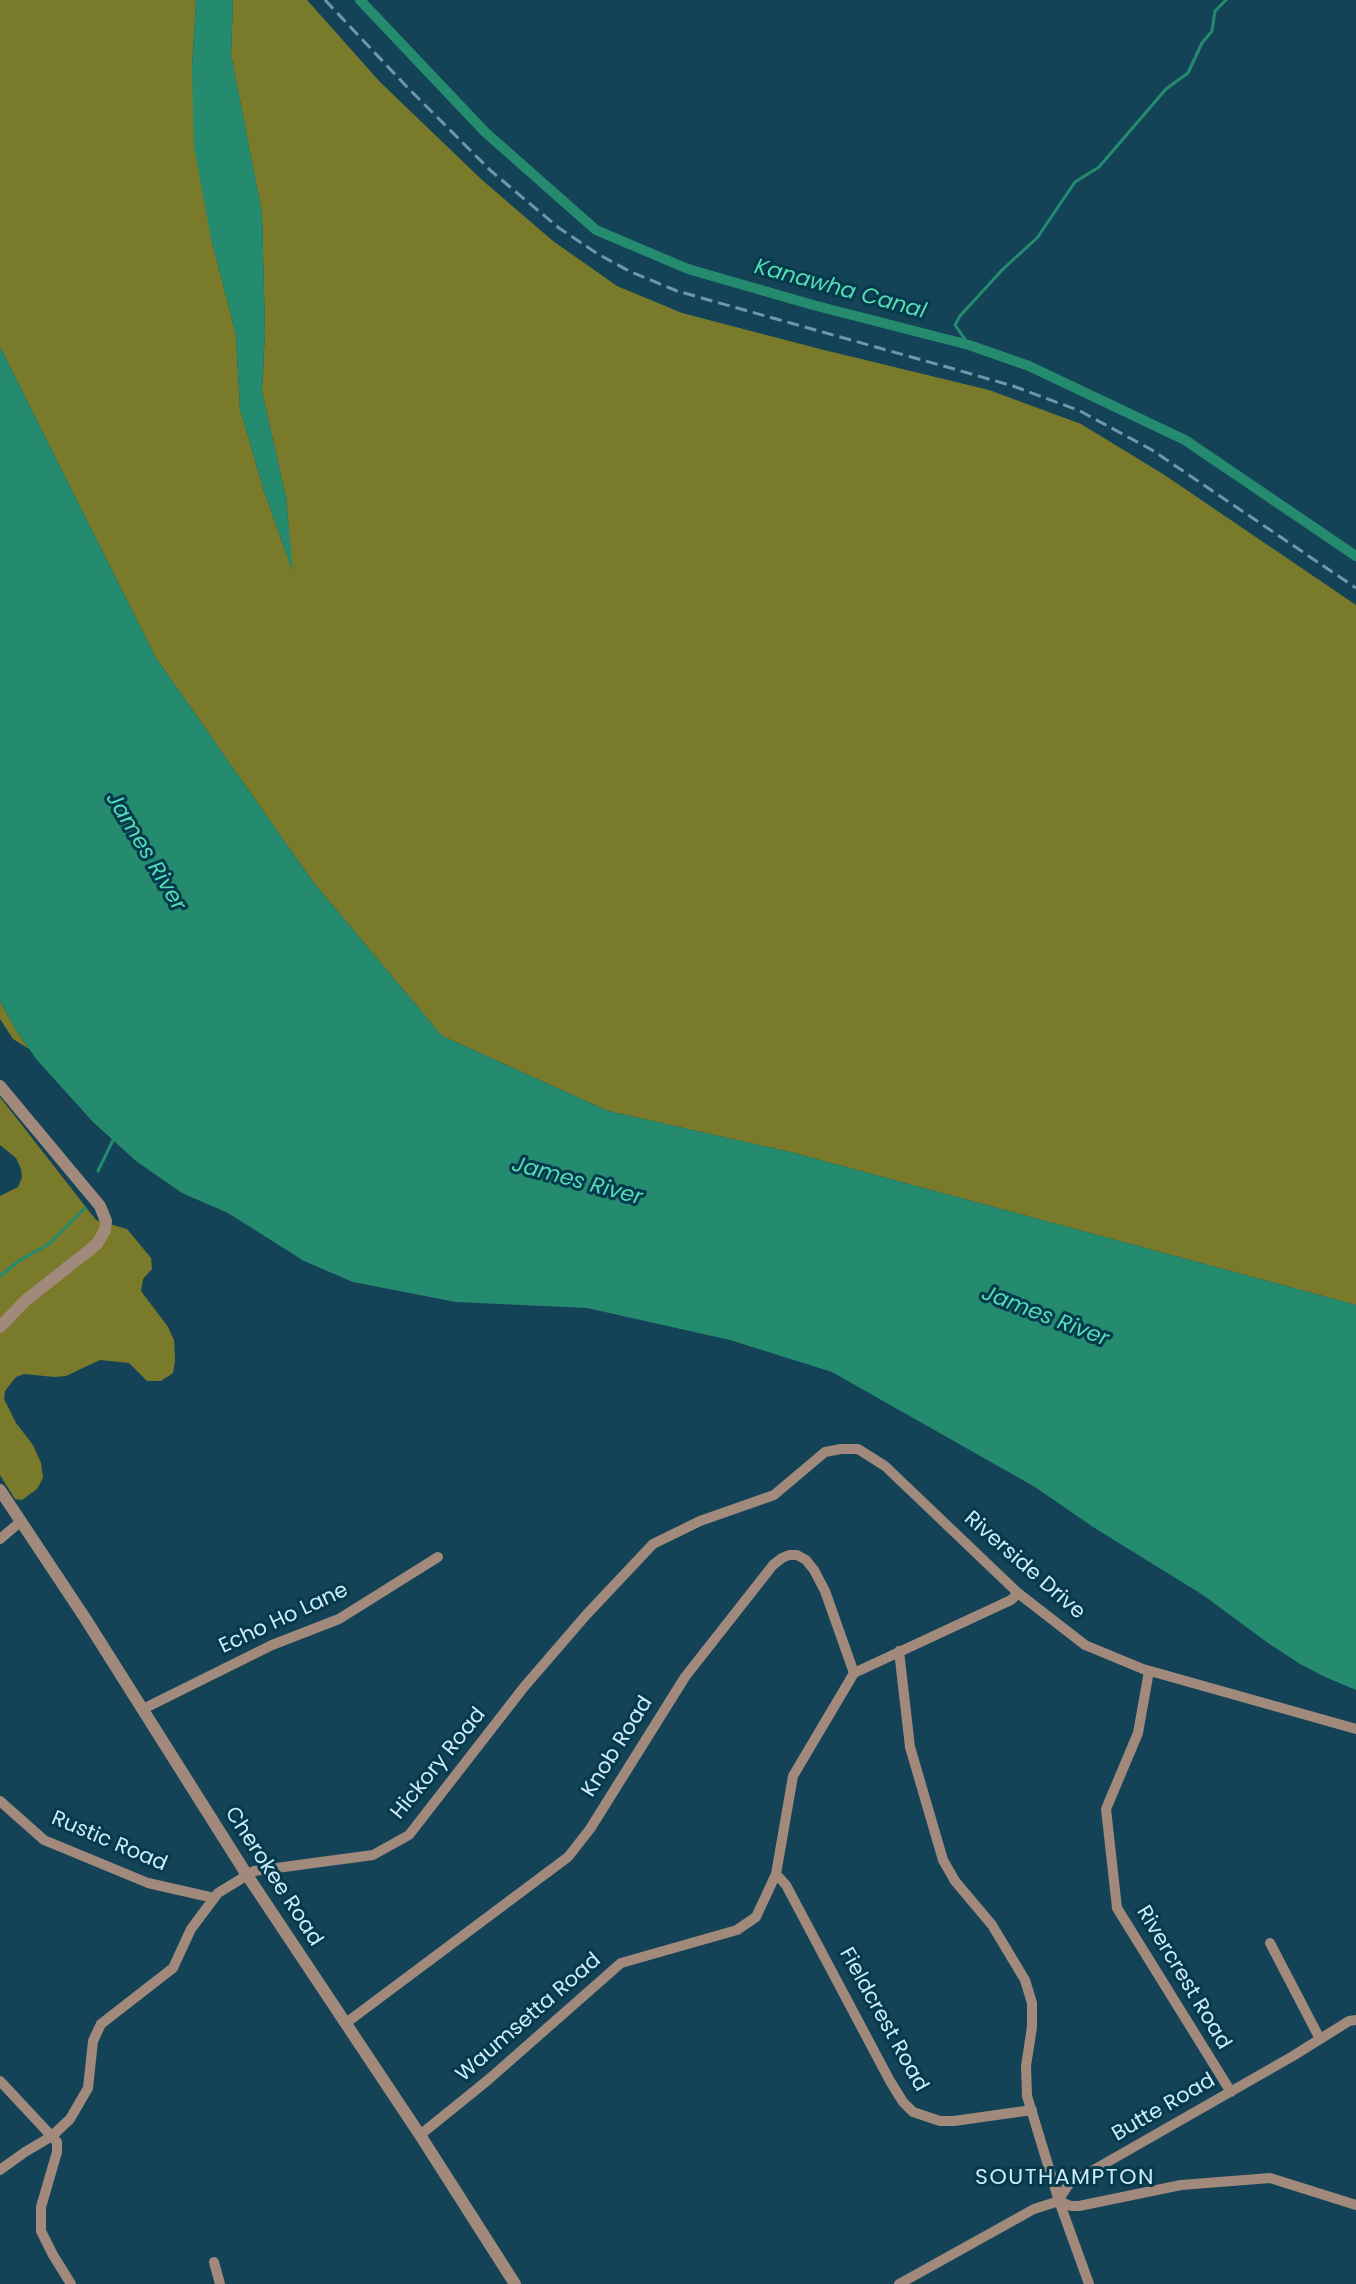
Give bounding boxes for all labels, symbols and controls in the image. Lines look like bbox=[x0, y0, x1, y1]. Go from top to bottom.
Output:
water label: Kanawha Canal bbox=[751, 254, 929, 326]
water label: James River bbox=[99, 788, 191, 916]
water label: James River bbox=[509, 1152, 645, 1212]
water label: James River bbox=[978, 1281, 1112, 1353]
street label: Riverside Drive bbox=[958, 1507, 1090, 1625]
street label: Echo Ho Lane bbox=[216, 1578, 352, 1660]
street label: Knob Road bbox=[577, 1692, 659, 1802]
street label: Hickory Road bbox=[386, 1703, 492, 1825]
street label: Cherokee Road bbox=[219, 1803, 327, 1951]
street label: Rustic Road bbox=[47, 1806, 171, 1878]
street label: Rivercrest Road bbox=[1130, 1902, 1236, 2054]
street label: Fieldcrest Road bbox=[833, 1944, 933, 2096]
street label: Waumsetta Road bbox=[452, 1948, 606, 2088]
street label: Butte Road bbox=[1108, 2068, 1220, 2148]
district label: SOUTHAMPTON bbox=[975, 2165, 1155, 2191]

